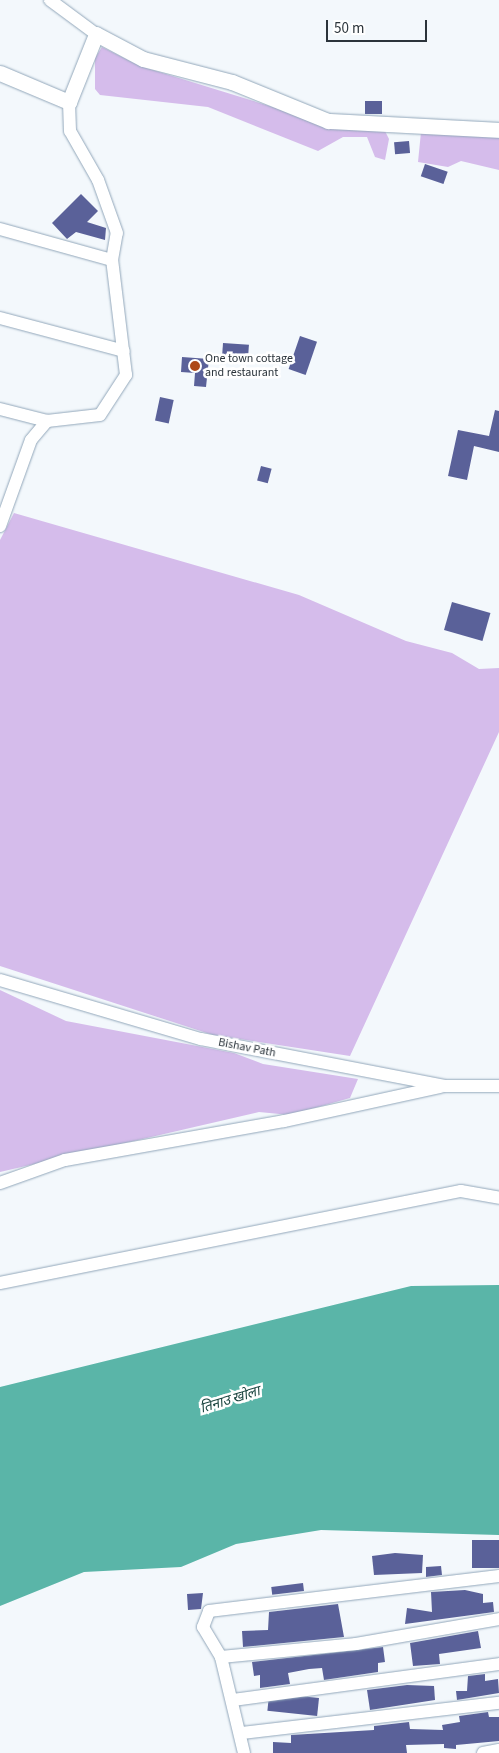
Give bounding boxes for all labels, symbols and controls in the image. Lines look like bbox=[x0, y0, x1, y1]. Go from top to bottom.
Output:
scale bar bbox=[329, 10, 430, 42]
text: 50 m bbox=[334, 18, 364, 39]
place label: One town cottage and restaurant bbox=[205, 352, 293, 380]
marker: One town cottage and restaurant bbox=[189, 360, 201, 372]
street label: Bishav Path bbox=[217, 1035, 277, 1061]
water label: तिनाउ खोला bbox=[198, 1383, 262, 1417]

